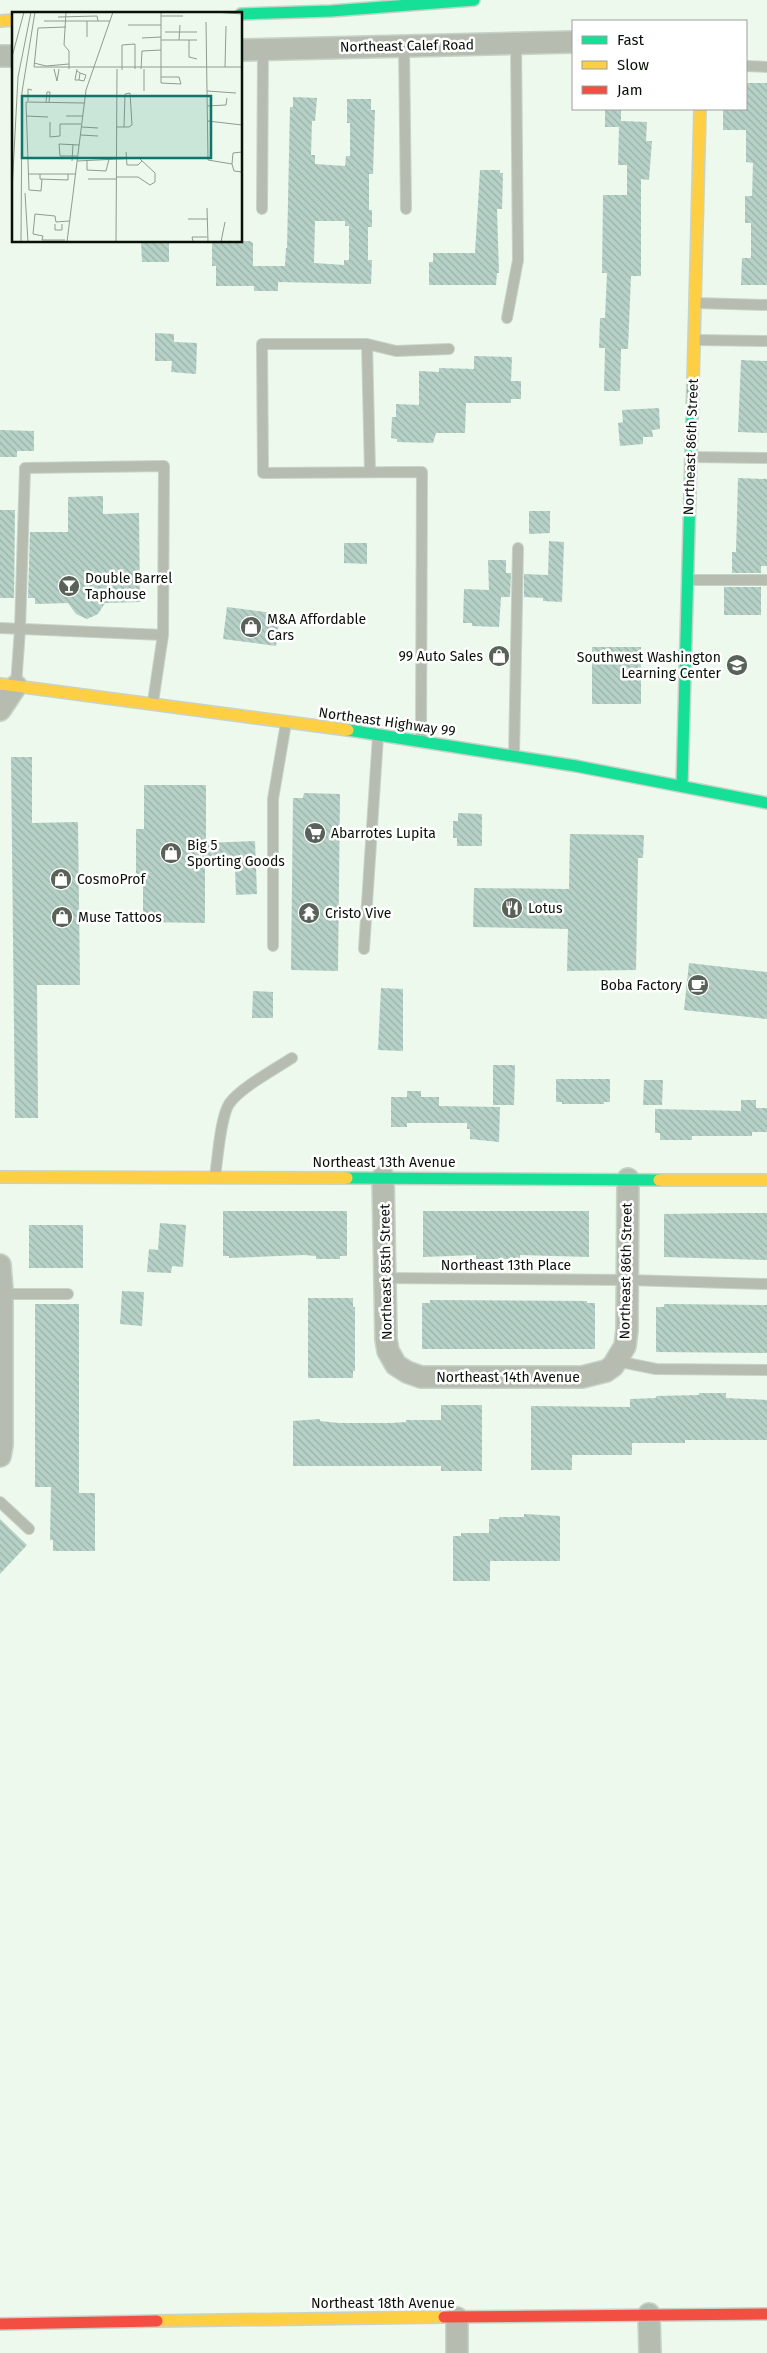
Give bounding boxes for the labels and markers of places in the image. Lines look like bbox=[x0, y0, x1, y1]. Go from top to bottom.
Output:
place label: Double Barrel Taphouse bbox=[85, 570, 172, 603]
bar icon: Double Barrel Taphouse bbox=[57, 574, 81, 598]
place label: M&A Affordable Cars bbox=[267, 611, 366, 644]
shop icon: M&A Affordable Cars bbox=[239, 615, 263, 639]
shop icon: 99 Auto Sales bbox=[487, 644, 511, 668]
place label: 99 Auto Sales bbox=[398, 648, 483, 665]
place label: Southwest Washington Learning Center bbox=[577, 649, 722, 682]
school or university icon: Southwest Washington Learning Center bbox=[725, 653, 749, 677]
supermarket icon: Abarrotes Lupita bbox=[303, 821, 327, 845]
place label: Abarrotes Lupita bbox=[331, 825, 436, 842]
place label: Big 5 Sporting Goods bbox=[187, 837, 285, 870]
shop icon: Big 5 Sporting Goods bbox=[159, 841, 183, 865]
shop icon: CosmoProf bbox=[49, 867, 73, 891]
place label: CosmoProf bbox=[77, 871, 146, 888]
restaurant icon: Lotus bbox=[500, 896, 524, 920]
place label: Lotus bbox=[528, 900, 563, 917]
temple icon: Cristo Vive bbox=[297, 901, 321, 925]
shop icon: Muse Tattoos bbox=[50, 905, 74, 929]
place label: Cristo Vive bbox=[325, 905, 391, 922]
place label: Muse Tattoos bbox=[78, 909, 162, 926]
cafe icon: Boba Factory bbox=[686, 973, 710, 997]
place label: Boba Factory bbox=[600, 977, 682, 994]

